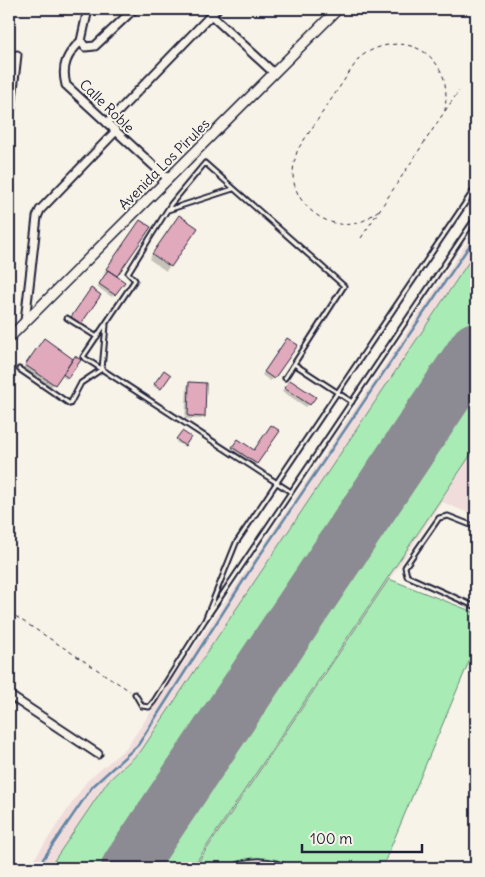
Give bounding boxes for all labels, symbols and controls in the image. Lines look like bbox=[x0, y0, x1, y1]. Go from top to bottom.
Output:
street label: Calle Roble bbox=[76, 75, 138, 137]
street label: Avenida Los Pirules bbox=[115, 115, 213, 213]
scale bar bbox=[302, 822, 422, 854]
text: 100 m bbox=[310, 829, 352, 848]

